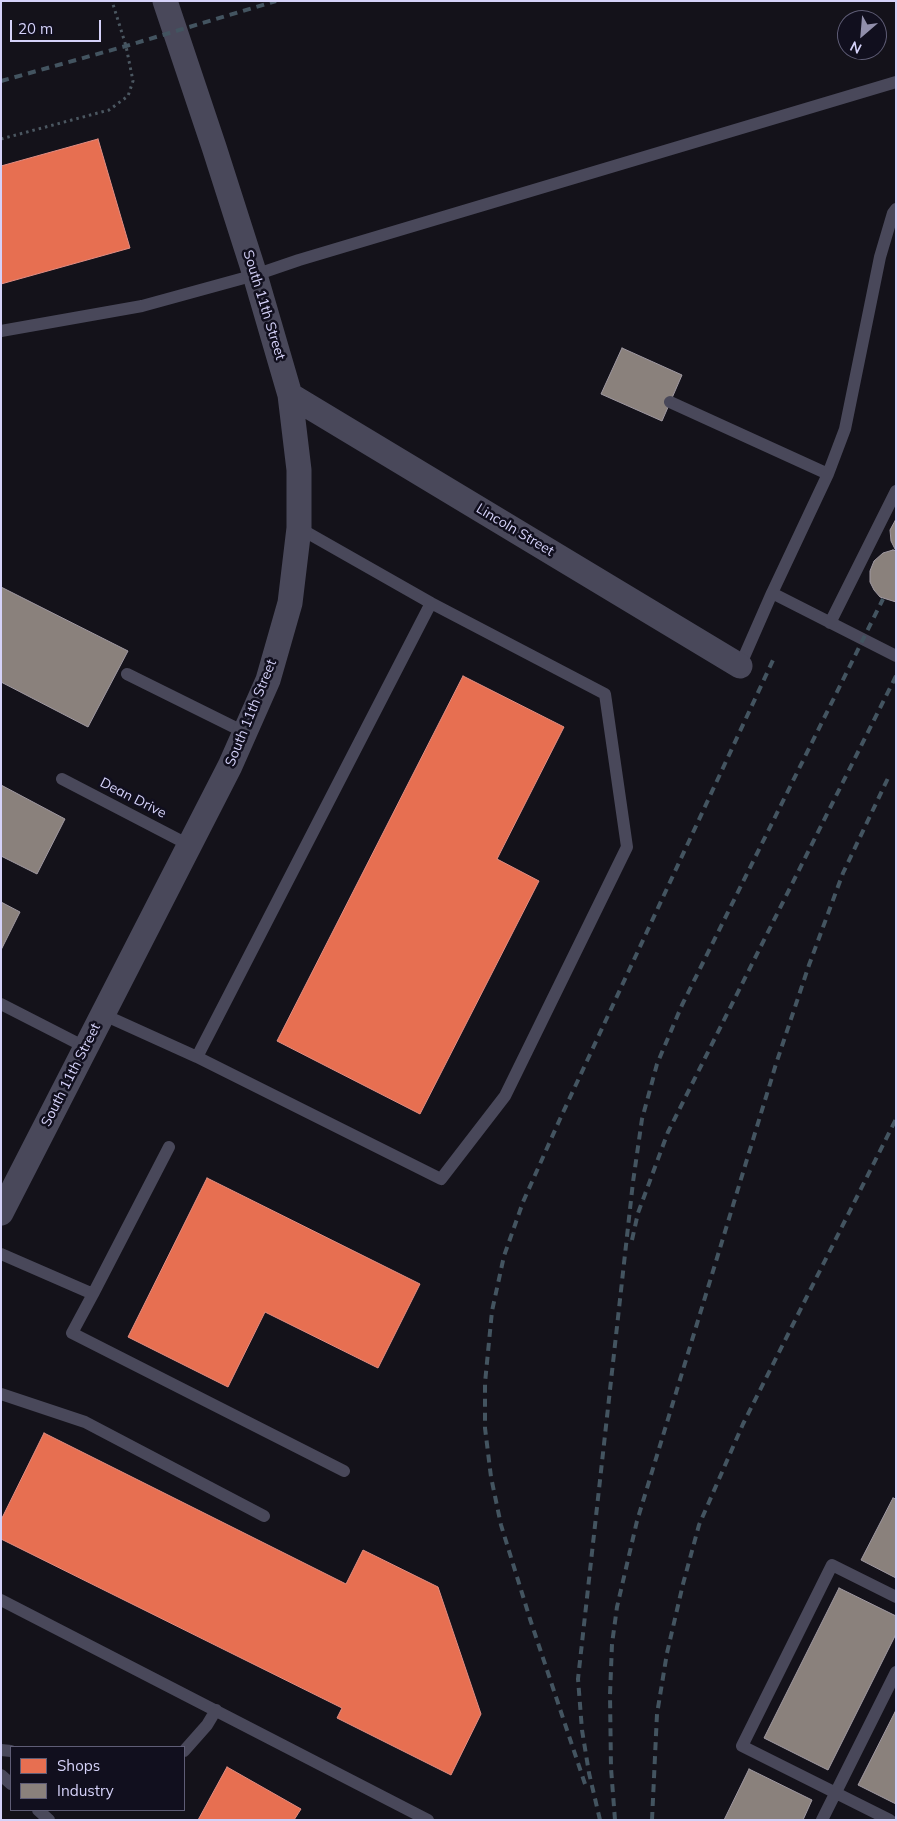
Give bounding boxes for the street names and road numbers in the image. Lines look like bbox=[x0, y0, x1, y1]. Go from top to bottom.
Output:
street label: South 11th Street bbox=[239, 248, 289, 362]
street label: Lincoln Street bbox=[473, 500, 557, 560]
street label: South 11th Street bbox=[222, 657, 280, 769]
street label: Dean Drive bbox=[97, 774, 169, 822]
street label: South 11th Street bbox=[38, 1020, 104, 1130]

